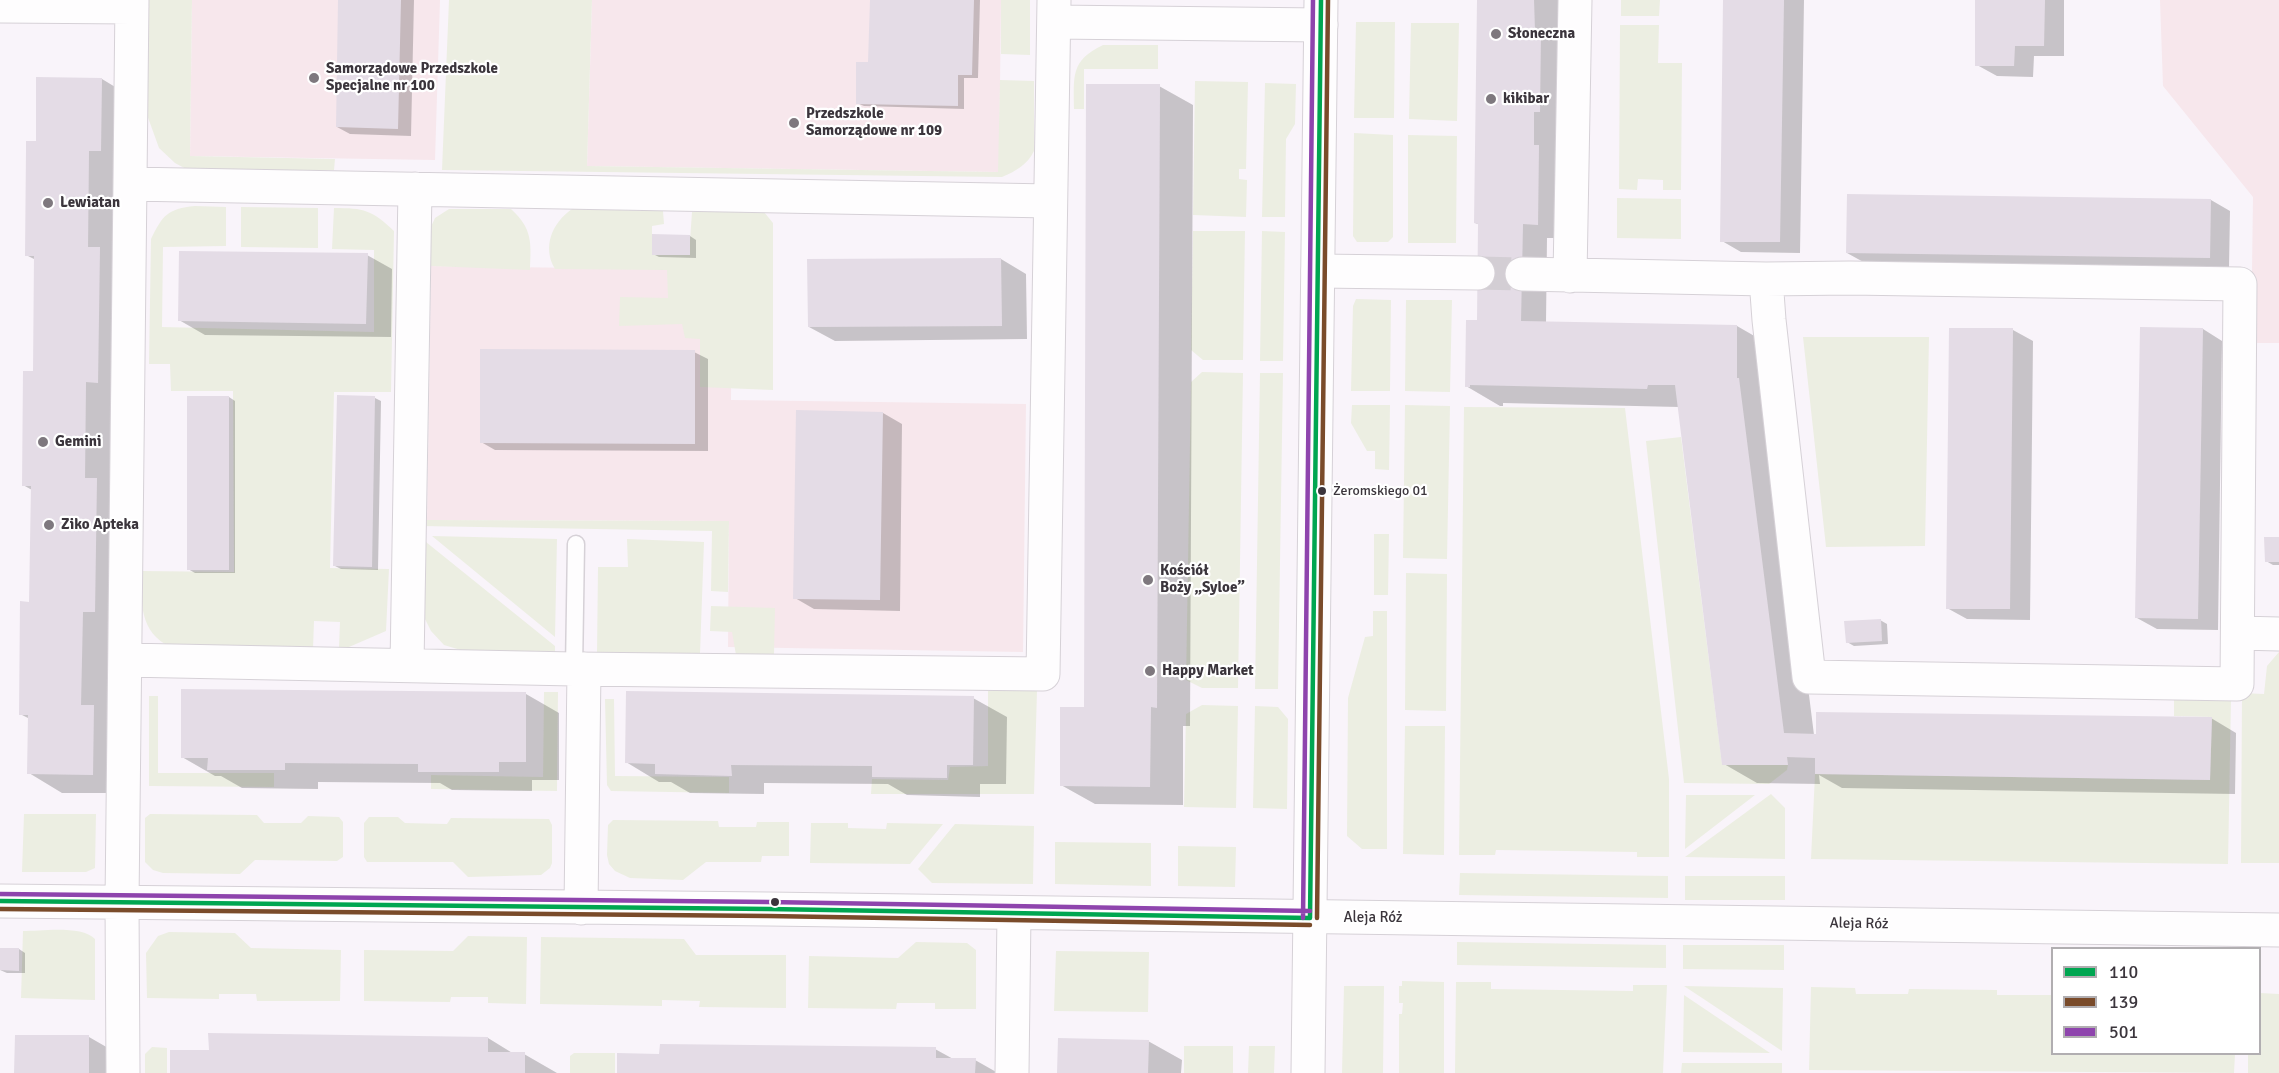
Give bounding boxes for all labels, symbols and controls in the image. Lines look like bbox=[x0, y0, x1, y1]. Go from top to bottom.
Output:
place label: Słoneczna bbox=[1508, 25, 1575, 43]
marker: Słoneczna bbox=[1489, 27, 1503, 41]
place label: Samorządowe Przedszkole Specjalne nr 100 bbox=[326, 60, 498, 95]
marker: Samorządowe Przedszkole Specjalne nr 100 bbox=[307, 71, 321, 85]
place label: kikibar bbox=[1503, 90, 1549, 108]
marker: kikibar bbox=[1484, 92, 1498, 106]
place label: Przedszkole Samorządowe nr 109 bbox=[806, 105, 942, 140]
marker: Przedszkole Samorządowe nr 109 bbox=[787, 116, 801, 130]
place label: Lewiatan bbox=[60, 194, 120, 212]
marker: Lewiatan bbox=[41, 196, 55, 210]
place label: Gemini bbox=[55, 433, 102, 451]
marker: Gemini bbox=[36, 435, 50, 449]
place label: Żeromskiego 01 bbox=[1333, 483, 1428, 499]
marker: Żeromskiego 01 bbox=[1316, 485, 1328, 497]
place label: Ziko Apteka bbox=[61, 516, 139, 534]
marker: Ziko Apteka bbox=[42, 518, 56, 532]
place label: Kościół Boży „Syloe” bbox=[1160, 562, 1245, 597]
marker: Kościół Boży „Syloe” bbox=[1141, 573, 1155, 587]
place label: Happy Market bbox=[1162, 662, 1254, 680]
marker: Happy Market bbox=[1143, 664, 1157, 678]
unlabelled marker bbox=[769, 896, 781, 908]
street label: Aleja Róż bbox=[1344, 909, 1402, 927]
street label: Aleja Róż bbox=[1829, 914, 1889, 934]
legend bbox=[2051, 947, 2261, 1055]
text: 110 bbox=[2109, 961, 2138, 983]
text: 139 bbox=[2109, 991, 2138, 1013]
text: 501 bbox=[2109, 1021, 2138, 1043]

